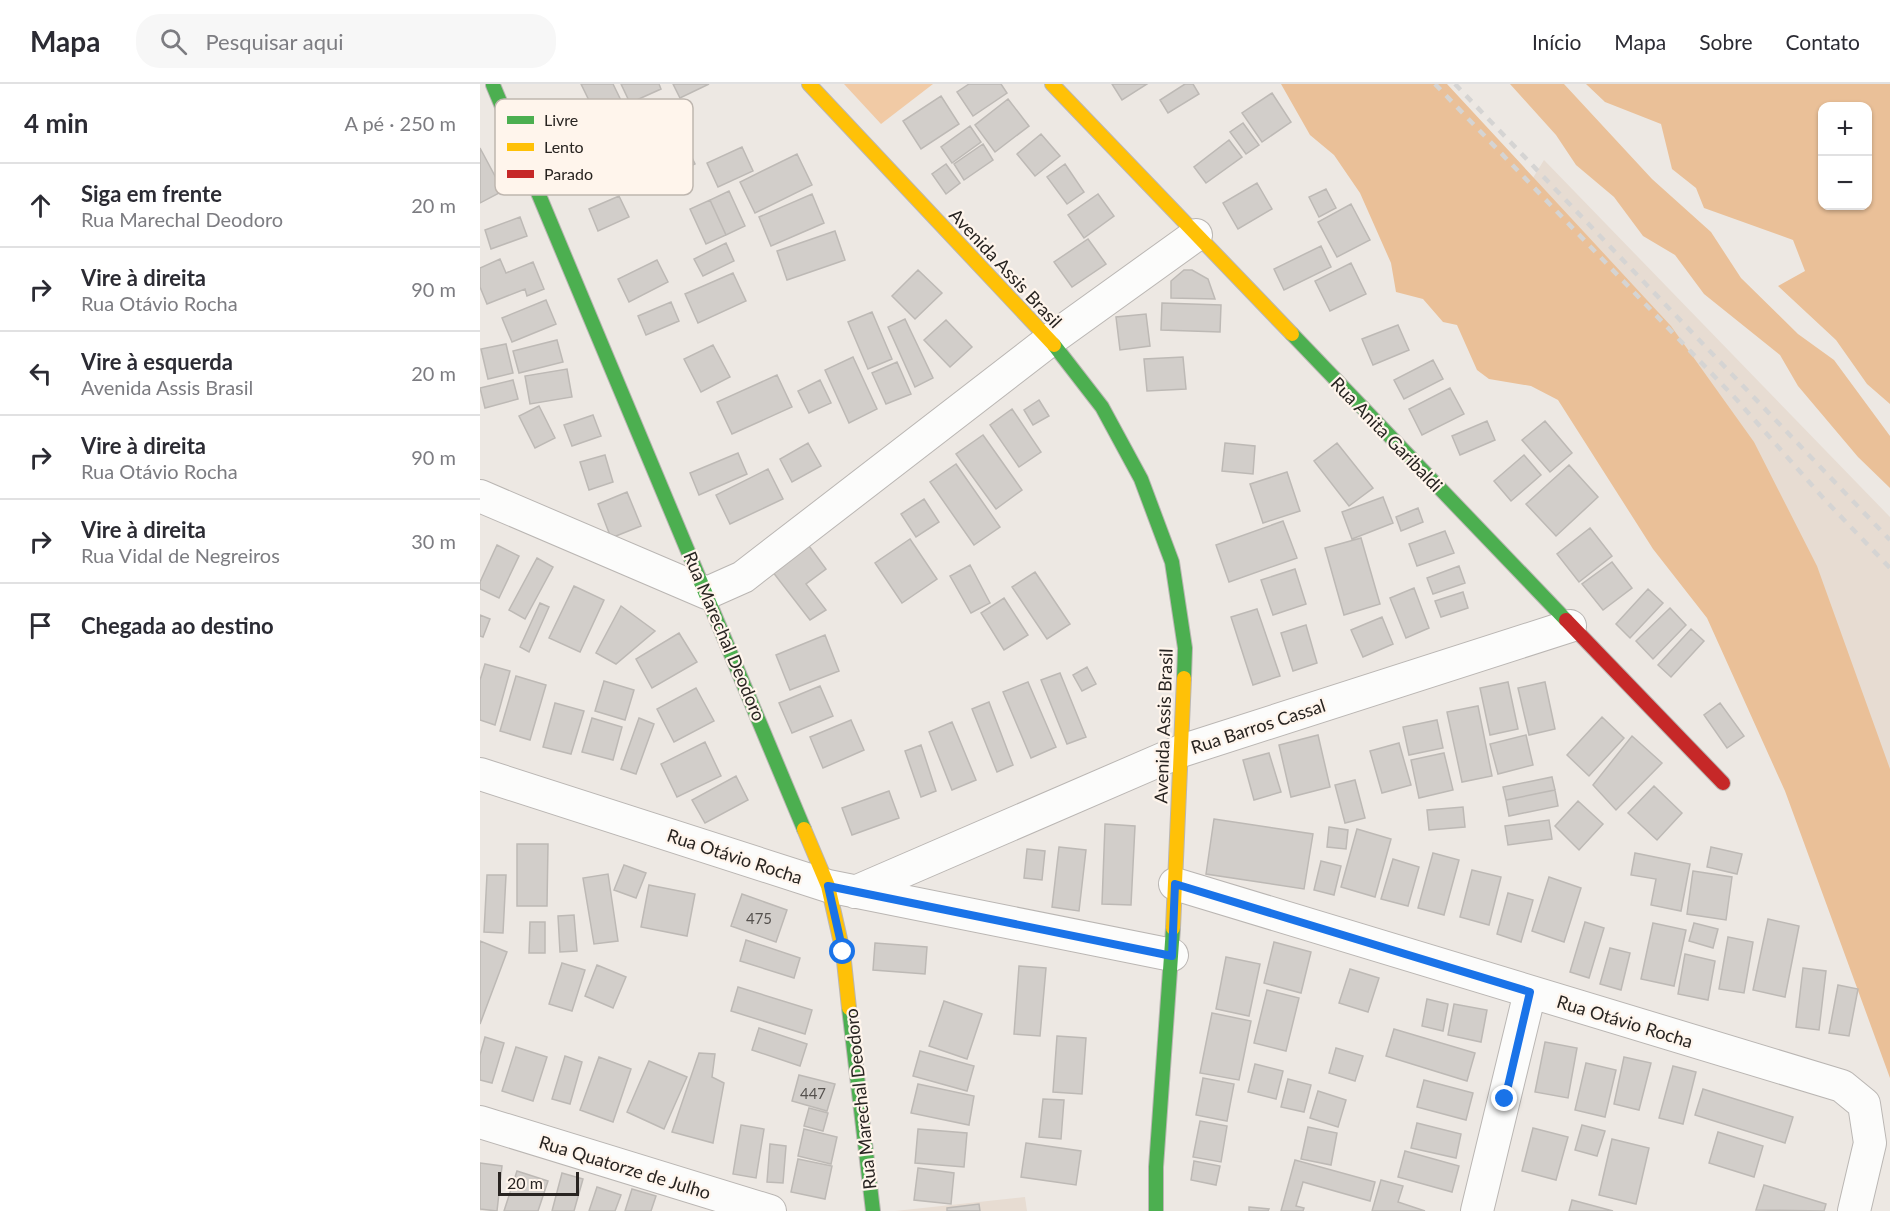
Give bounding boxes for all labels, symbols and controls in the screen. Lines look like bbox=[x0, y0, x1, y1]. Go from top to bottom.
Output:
search box bbox=[136, 14, 556, 68]
text: Mapa bbox=[30, 24, 100, 58]
icon: search bbox=[157, 25, 190, 58]
text: Pesquisar aqui bbox=[205, 28, 344, 55]
text: Início bbox=[1532, 29, 1581, 54]
text: Mapa bbox=[1614, 29, 1666, 54]
text: Sobre bbox=[1699, 29, 1752, 54]
text: Contato bbox=[1785, 29, 1860, 54]
legend bbox=[495, 99, 693, 195]
map controls bbox=[1818, 102, 1872, 210]
button: + bbox=[1818, 102, 1872, 156]
text: 4 min bbox=[24, 107, 88, 139]
text: Livre bbox=[544, 110, 578, 129]
text: A pé · 250 m bbox=[344, 111, 456, 135]
text: Lento bbox=[544, 137, 584, 156]
button: − bbox=[1818, 156, 1872, 210]
text: Parado bbox=[544, 164, 593, 183]
text: Siga em frente bbox=[81, 180, 222, 207]
icon: ahead bbox=[24, 189, 57, 222]
text: 20 m bbox=[411, 193, 456, 217]
street label: Avenida Assis Brasil bbox=[945, 204, 1067, 332]
text: Rua Marechal Deodoro bbox=[81, 207, 283, 231]
text: Vire à direita bbox=[81, 264, 206, 291]
icon: right bbox=[24, 273, 57, 306]
text: 90 m bbox=[411, 277, 456, 301]
text: Rua Otávio Rocha bbox=[81, 291, 238, 315]
text: Vire à esquerda bbox=[81, 348, 233, 375]
icon: left bbox=[24, 357, 57, 390]
text: 20 m bbox=[411, 361, 456, 385]
street label: Rua Anita Garibaldi bbox=[1327, 372, 1447, 496]
text: Avenida Assis Brasil bbox=[81, 375, 253, 399]
text: Vire à direita bbox=[81, 432, 206, 459]
icon: right bbox=[24, 441, 57, 474]
text: 90 m bbox=[411, 445, 456, 469]
text: Rua Otávio Rocha bbox=[81, 459, 238, 483]
text: Vire à direita bbox=[81, 516, 206, 543]
icon: right bbox=[24, 525, 57, 558]
text: 30 m bbox=[411, 529, 456, 553]
text: Rua Vidal de Negreiros bbox=[81, 543, 280, 567]
street label: Rua Marechal Deodoro bbox=[679, 548, 771, 724]
icon: arrive bbox=[24, 609, 57, 642]
text: Chegada ao destino bbox=[81, 612, 274, 639]
street label: Avenida Assis Brasil bbox=[1149, 648, 1177, 804]
street label: Rua Barros Cassal bbox=[1188, 694, 1328, 758]
street label: Rua Otávio Rocha bbox=[665, 824, 805, 888]
house number: 475 bbox=[746, 909, 772, 927]
route start bbox=[829, 938, 855, 964]
street label: Rua Otávio Rocha bbox=[1554, 990, 1696, 1052]
street label: Rua Marechal Deodoro bbox=[840, 1007, 880, 1191]
house number: 447 bbox=[800, 1084, 826, 1102]
route end bbox=[1491, 1085, 1517, 1111]
street label: Rua Quatorze de Julho bbox=[536, 1130, 714, 1204]
scale bar bbox=[498, 1169, 579, 1196]
text: 20 m bbox=[507, 1173, 543, 1192]

